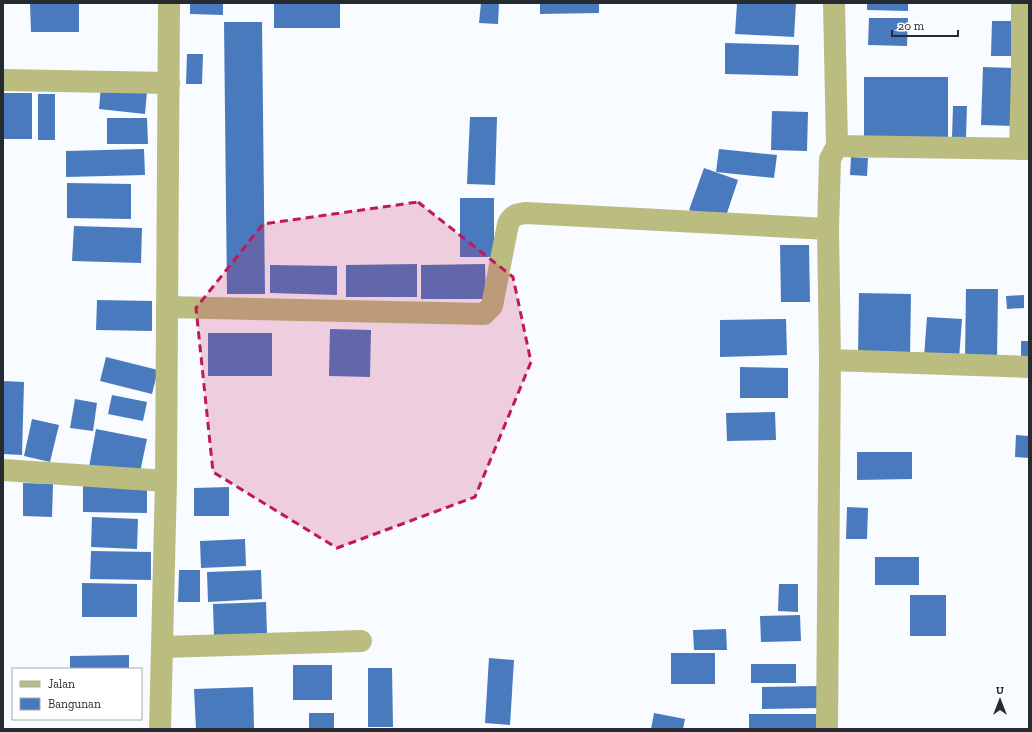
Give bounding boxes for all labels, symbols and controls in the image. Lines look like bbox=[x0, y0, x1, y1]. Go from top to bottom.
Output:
scale bar bbox=[892, 12, 958, 38]
text: 20 m bbox=[898, 19, 925, 33]
legend bbox=[12, 668, 142, 720]
text: Jalan bbox=[48, 677, 75, 691]
north arrow bbox=[980, 680, 1020, 720]
text: U bbox=[996, 684, 1004, 697]
text: Bangunan bbox=[48, 697, 101, 711]

